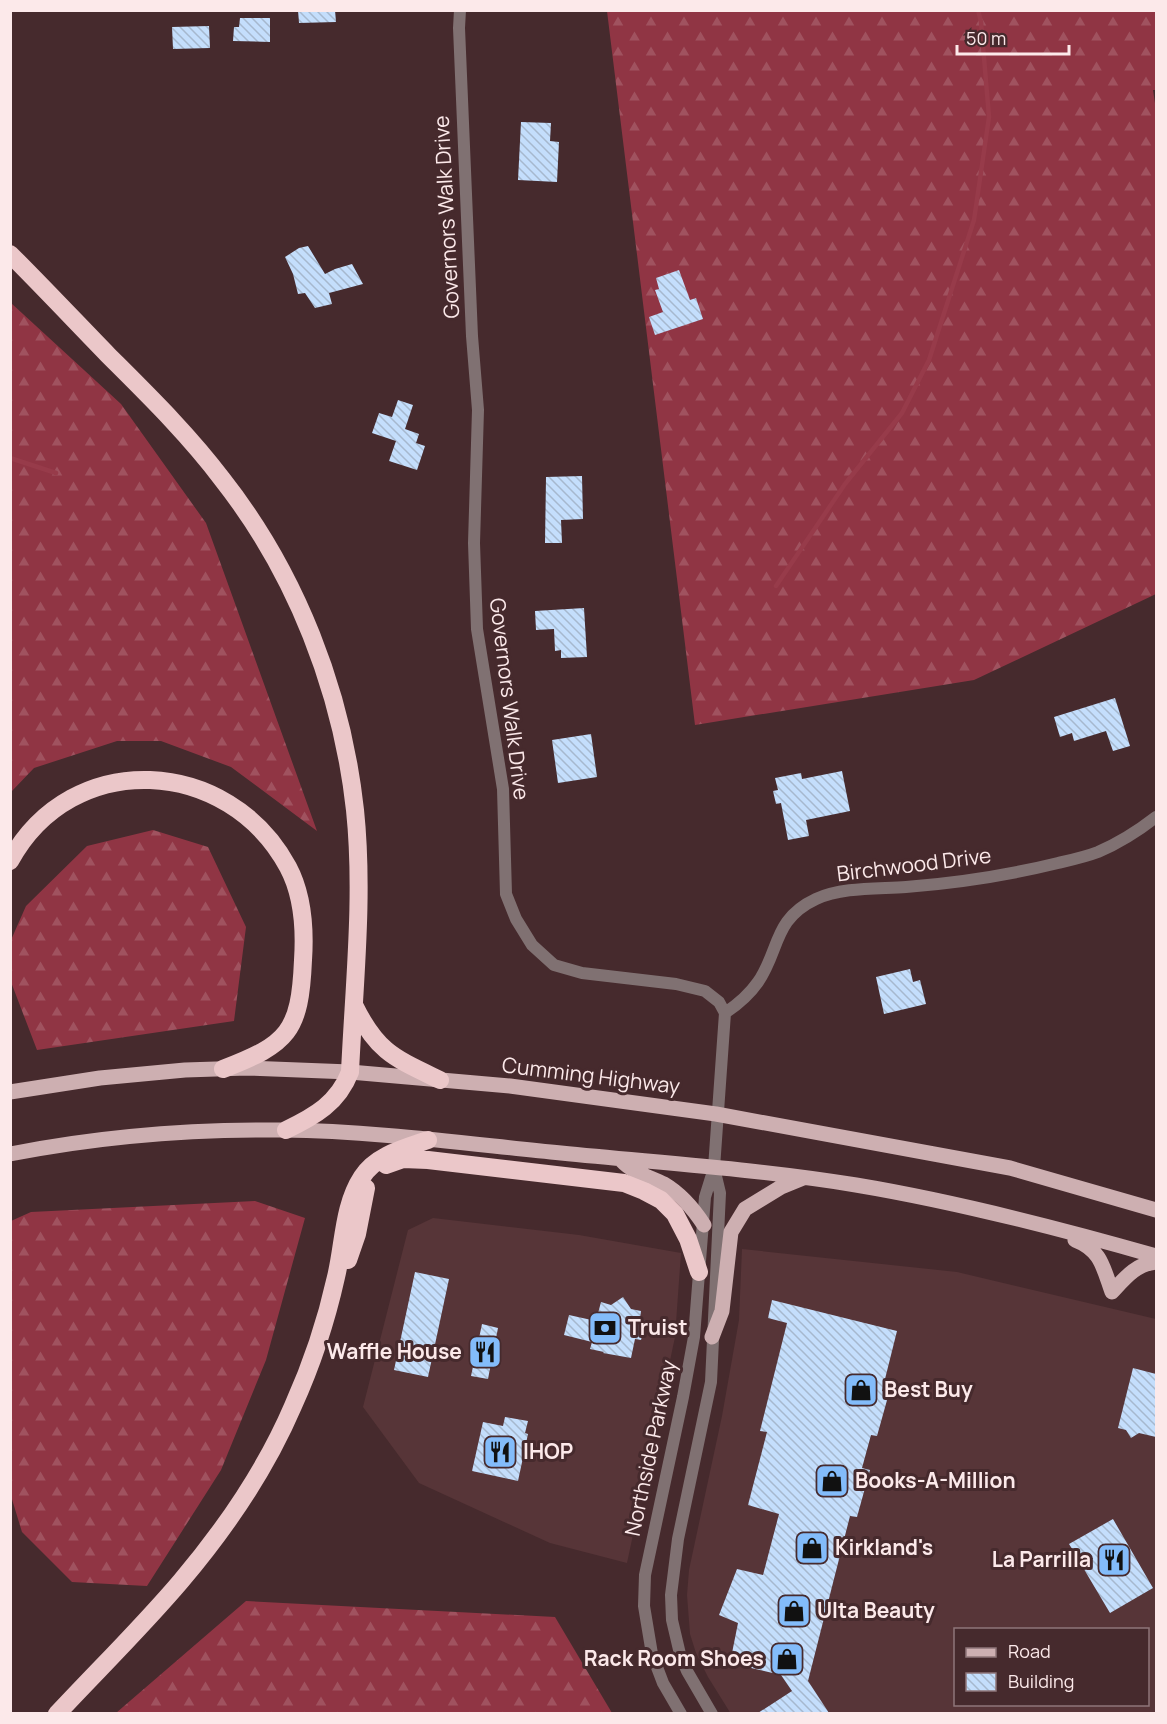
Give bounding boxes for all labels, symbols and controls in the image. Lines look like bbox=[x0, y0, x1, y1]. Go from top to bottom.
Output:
scale bar bbox=[957, 18, 1070, 56]
text: 50 m bbox=[966, 26, 1006, 50]
street label: Governors Walk Drive bbox=[427, 115, 465, 319]
street label: Governors Walk Drive bbox=[484, 596, 536, 801]
street label: Birchwood Drive bbox=[835, 841, 993, 887]
street label: Cumming Highway bbox=[501, 1050, 682, 1100]
bank icon: Truist bbox=[587, 1310, 623, 1346]
place label: Truist bbox=[628, 1313, 688, 1341]
restaurant icon: Waffle House bbox=[467, 1334, 503, 1370]
place label: Waffle House bbox=[327, 1337, 462, 1365]
street label: Northside Parkway bbox=[618, 1357, 682, 1539]
shop icon: Best Buy bbox=[843, 1372, 879, 1408]
place label: Best Buy bbox=[884, 1375, 973, 1403]
restaurant icon: IHOP bbox=[482, 1434, 518, 1470]
place label: IHOP bbox=[523, 1437, 573, 1465]
shop icon: Books-A-Million bbox=[814, 1463, 850, 1499]
place label: Books-A-Million bbox=[855, 1466, 1016, 1494]
shop icon: Kirkland's bbox=[794, 1530, 830, 1566]
place label: Kirkland's bbox=[835, 1533, 933, 1561]
restaurant icon: La Parrilla bbox=[1096, 1542, 1132, 1578]
place label: La Parrilla bbox=[992, 1545, 1091, 1573]
shop icon: Ulta Beauty bbox=[776, 1593, 812, 1629]
place label: Ulta Beauty bbox=[817, 1596, 935, 1624]
legend bbox=[954, 1628, 1149, 1706]
text: Road bbox=[1008, 1639, 1051, 1663]
shop icon: Rack Room Shoes bbox=[769, 1641, 805, 1677]
place label: Rack Room Shoes bbox=[584, 1644, 764, 1672]
text: Building bbox=[1008, 1669, 1074, 1693]

